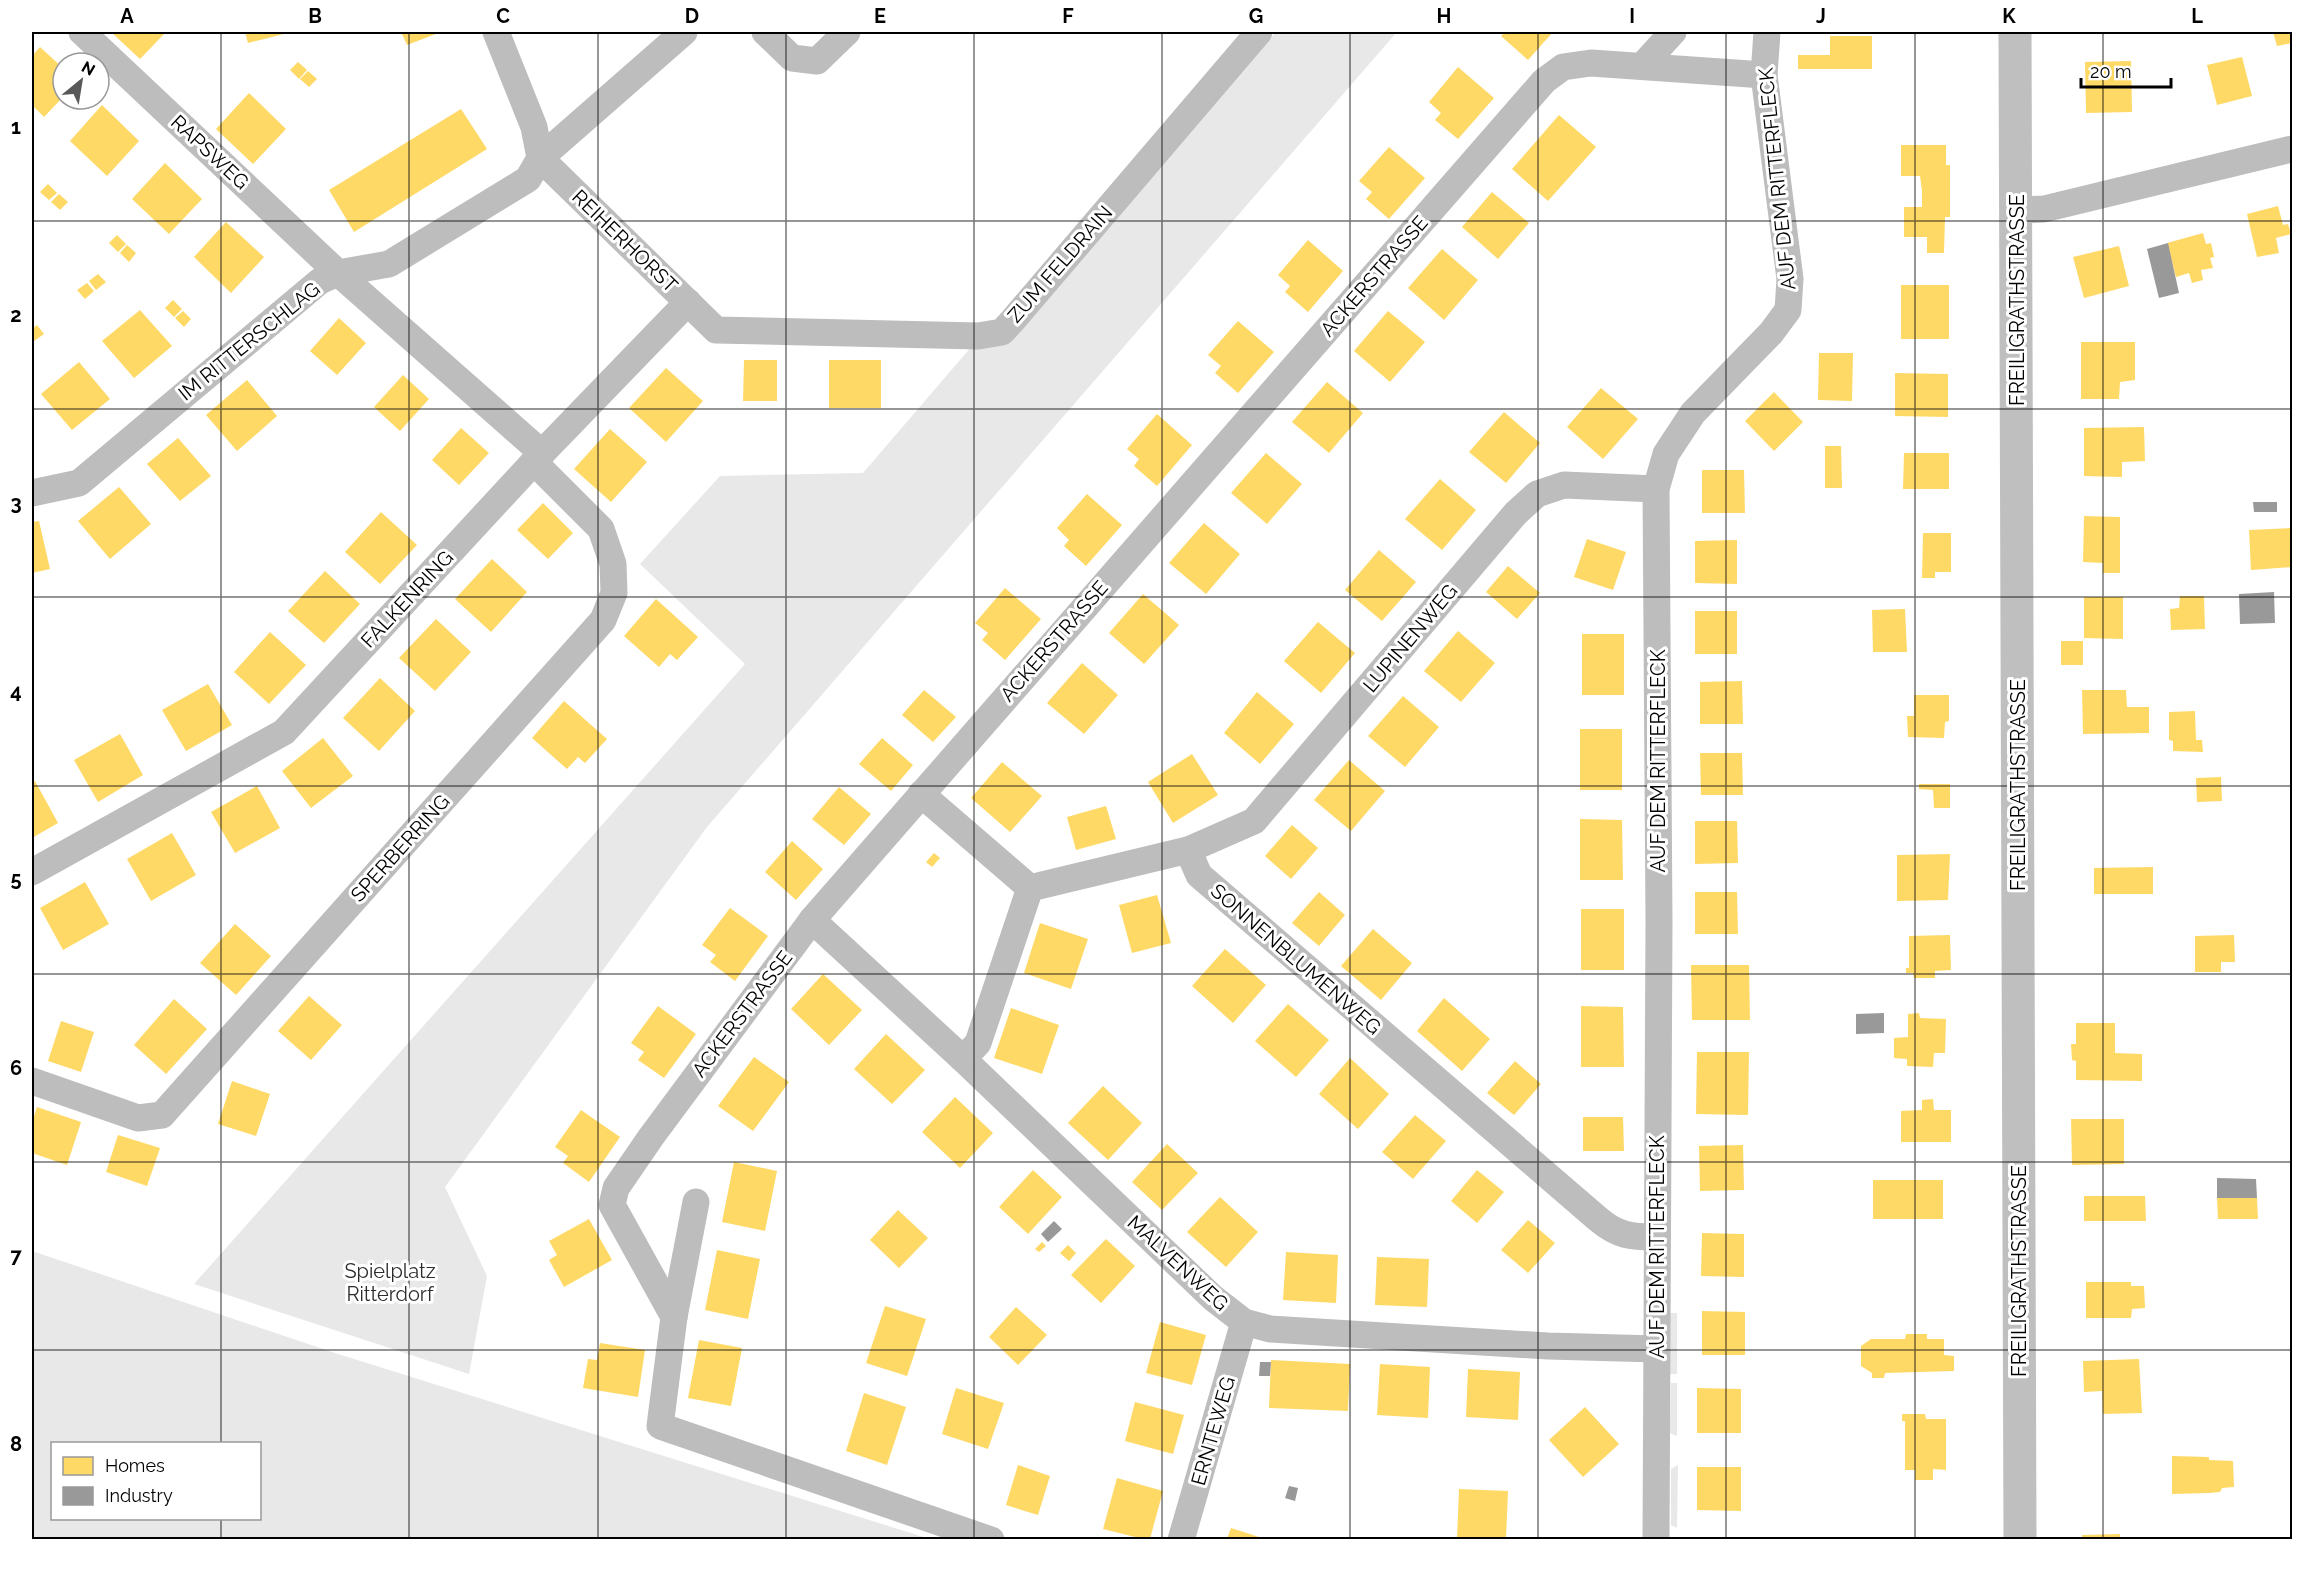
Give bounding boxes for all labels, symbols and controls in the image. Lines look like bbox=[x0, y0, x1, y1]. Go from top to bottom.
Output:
text: A bbox=[120, 4, 134, 28]
text: B bbox=[308, 4, 322, 28]
text: C bbox=[496, 4, 510, 28]
text: D bbox=[685, 4, 699, 28]
text: E bbox=[874, 4, 886, 28]
text: F bbox=[1062, 4, 1074, 28]
text: G bbox=[1249, 4, 1263, 28]
text: H bbox=[1437, 4, 1451, 28]
text: I bbox=[1629, 4, 1635, 28]
text: J bbox=[1816, 4, 1826, 28]
text: K bbox=[2002, 4, 2016, 28]
text: L bbox=[2191, 4, 2203, 28]
north arrow bbox=[51, 51, 111, 111]
scale bar bbox=[2081, 51, 2171, 89]
text: N bbox=[78, 57, 98, 80]
text: 20 m bbox=[2090, 61, 2132, 82]
street label: AUF DEM RITTERFLECK bbox=[1753, 67, 1801, 291]
street label: RAPSWEG bbox=[166, 110, 254, 194]
text: 1 bbox=[11, 115, 21, 139]
street label: REIHERHORST bbox=[567, 185, 683, 297]
street label: FREILIGRATHSTRASSE bbox=[2005, 194, 2029, 406]
street label: ZUM FELDRAIN bbox=[1003, 201, 1117, 327]
street label: ACKERSTRASSE bbox=[1315, 211, 1433, 341]
street label: IM RITTERSCHLAG bbox=[173, 277, 325, 405]
text: 2 bbox=[10, 303, 22, 327]
text: 3 bbox=[10, 491, 22, 515]
street label: FALKENRING bbox=[356, 545, 458, 653]
street label: ACKERSTRASSE bbox=[995, 576, 1113, 706]
street label: LUPINENWEG bbox=[1358, 579, 1462, 697]
street label: AUF DEM RITTERFLECK bbox=[1646, 649, 1670, 873]
text: 4 bbox=[10, 679, 22, 703]
street label: FREILIGRATHSTRASSE bbox=[2006, 679, 2030, 891]
street label: SPERBERRING bbox=[346, 789, 454, 907]
text: 5 bbox=[10, 867, 22, 891]
street label: SONNENBLUMENWEG bbox=[1206, 879, 1386, 1039]
street label: ACKERSTRASSE bbox=[687, 946, 797, 1082]
text: 6 bbox=[10, 1056, 22, 1080]
street label: AUF DEM RITTERFLECK bbox=[1645, 1135, 1669, 1359]
street label: FREILIGRATHSTRASSE bbox=[2007, 1165, 2031, 1377]
street label: MALVENWEG bbox=[1123, 1210, 1233, 1316]
text: 7 bbox=[10, 1244, 22, 1268]
park label: Spielplatz Ritterdorf bbox=[344, 1259, 436, 1306]
street label: ERNTEWEG bbox=[1186, 1374, 1240, 1488]
text: 8 bbox=[10, 1432, 22, 1456]
legend bbox=[51, 1442, 261, 1520]
text: Homes bbox=[105, 1455, 165, 1476]
text: Industry bbox=[105, 1485, 173, 1506]

